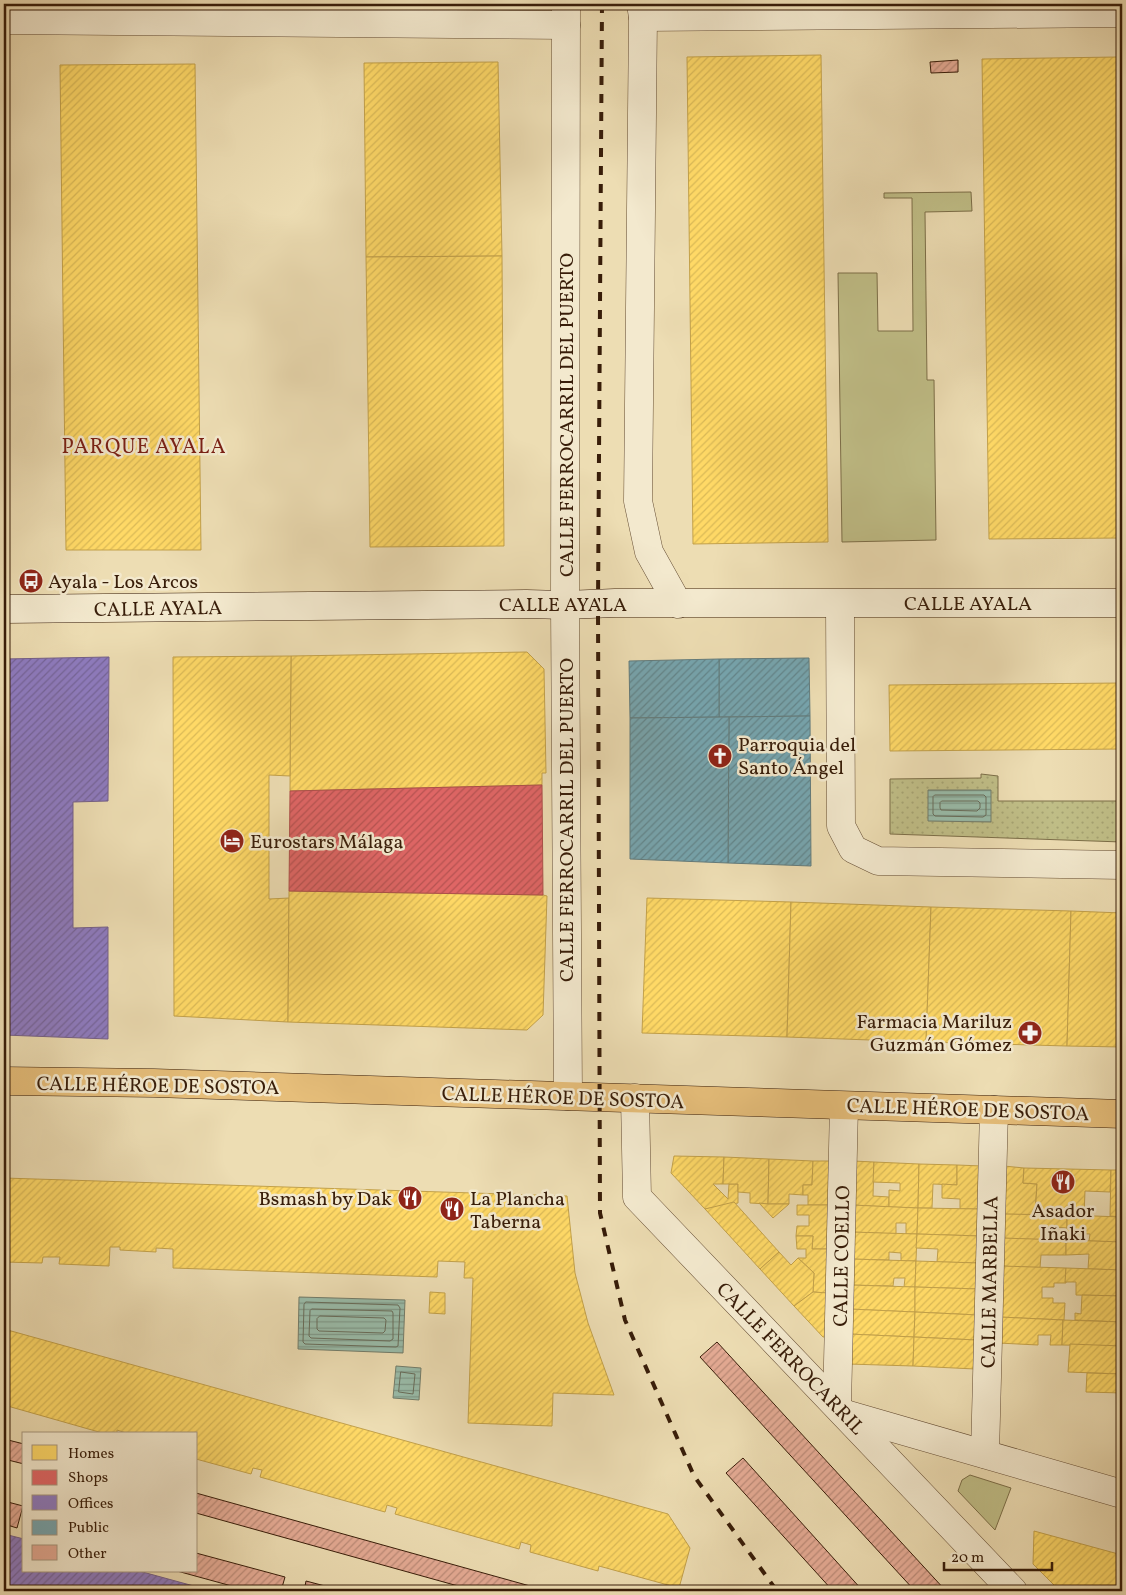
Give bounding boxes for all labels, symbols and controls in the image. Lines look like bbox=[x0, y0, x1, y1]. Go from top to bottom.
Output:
street label: CALLE FERROCARRIL DEL PUERTO bbox=[554, 253, 582, 577]
district label: PARQUE AYALA bbox=[62, 433, 226, 462]
bus stop icon: Ayala - Los Arcos bbox=[18, 568, 44, 594]
place label: Ayala - Los Arcos bbox=[48, 569, 198, 597]
street label: CALLE AYALA bbox=[904, 591, 1032, 619]
street label: CALLE AYALA bbox=[499, 592, 627, 620]
street label: CALLE AYALA bbox=[94, 595, 222, 625]
street label: CALLE FERROCARRIL DEL PUERTO bbox=[554, 658, 582, 982]
place label: Parroquia del Santo Ángel bbox=[738, 732, 856, 783]
church icon: Parroquia del Santo Ángel bbox=[707, 743, 733, 769]
hotel icon: Eurostars Málaga bbox=[219, 828, 245, 854]
place label: Eurostars Málaga bbox=[250, 829, 404, 857]
place label: Farmacia Mariluz Guzmán Gómez bbox=[857, 1009, 1012, 1060]
pharmacy icon: Farmacia Mariluz Guzmán Gómez bbox=[1017, 1020, 1043, 1046]
street label: CALLE HÉROE DE SOSTOA bbox=[36, 1071, 280, 1103]
street label: CALLE HÉROE DE SOSTOA bbox=[441, 1081, 685, 1117]
street label: CALLE HÉROE DE SOSTOA bbox=[846, 1093, 1090, 1129]
restaurant icon: Asador Iñaki bbox=[1050, 1169, 1076, 1195]
restaurant icon: Bsmash by Dak bbox=[397, 1185, 423, 1211]
street label: CALLE COELLO bbox=[828, 1185, 858, 1327]
place label: Bsmash by Dak bbox=[258, 1186, 392, 1214]
place label: La Plancha Taberna bbox=[470, 1186, 565, 1237]
restaurant icon: La Plancha Taberna bbox=[439, 1196, 465, 1222]
street label: CALLE MARBELLA bbox=[975, 1196, 1007, 1369]
place label: Asador Iñaki bbox=[1032, 1198, 1094, 1249]
street label: CALLE FERROCARRIL bbox=[709, 1277, 870, 1442]
legend bbox=[22, 1432, 198, 1572]
text: Homes bbox=[68, 1444, 114, 1465]
text: Shops bbox=[68, 1468, 108, 1489]
text: Offices bbox=[68, 1494, 113, 1515]
text: Public bbox=[68, 1518, 109, 1539]
scale bar bbox=[944, 1540, 1051, 1572]
text: Other bbox=[68, 1544, 107, 1565]
text: 20 m bbox=[951, 1548, 984, 1569]

